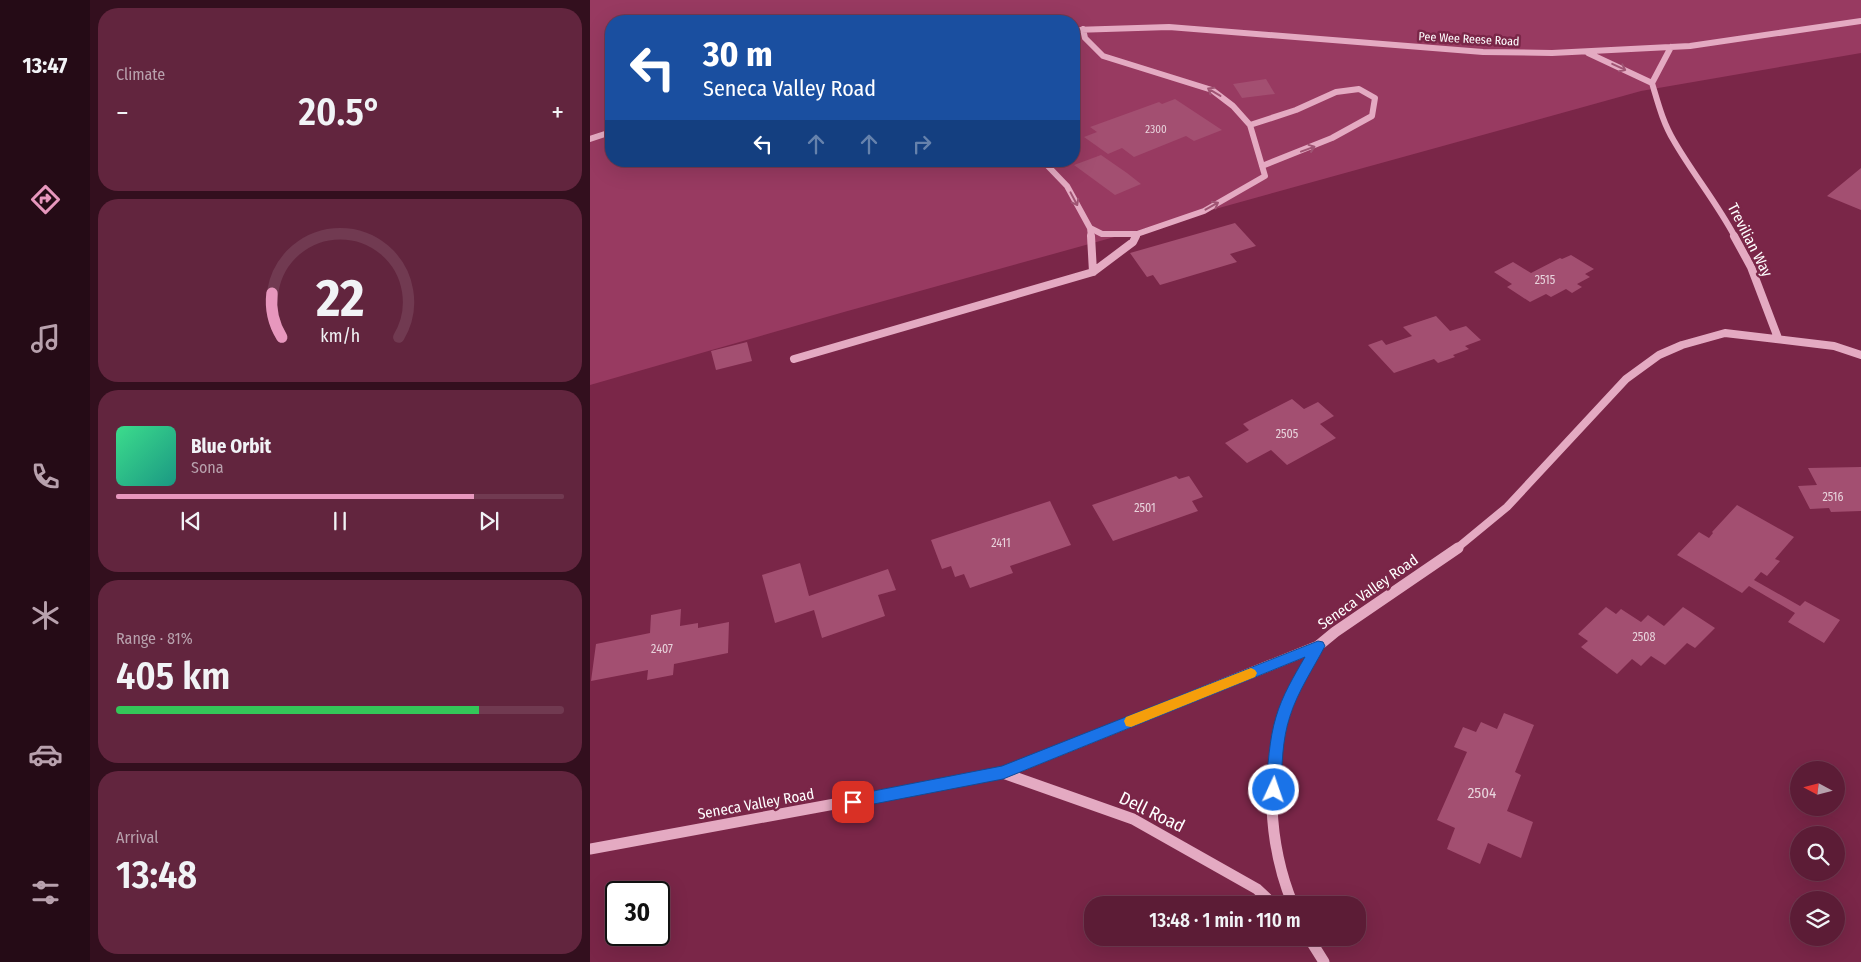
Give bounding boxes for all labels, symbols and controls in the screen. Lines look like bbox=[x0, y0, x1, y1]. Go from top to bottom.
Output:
street label: Pee Wee Reese Road bbox=[1418, 29, 1520, 49]
text: 30 m bbox=[703, 33, 773, 75]
icon: left bbox=[620, 35, 685, 100]
text: 13:47 bbox=[23, 52, 67, 79]
one-way arrow bbox=[1611, 63, 1626, 73]
text: Climate bbox=[116, 65, 165, 84]
text: Seneca Valley Road bbox=[703, 75, 876, 102]
one-way arrow bbox=[1207, 87, 1221, 97]
text: 20.5° bbox=[299, 89, 381, 135]
text: − bbox=[116, 96, 129, 129]
text: + bbox=[551, 96, 564, 129]
house number: 2300 bbox=[1145, 123, 1167, 136]
icon: left bbox=[749, 130, 777, 158]
icon: ahead bbox=[802, 130, 830, 158]
icon: ahead bbox=[855, 130, 883, 158]
icon: right bbox=[908, 130, 936, 158]
one-way arrow bbox=[1300, 144, 1315, 153]
icon: directions bbox=[28, 182, 63, 217]
one-way arrow bbox=[1069, 191, 1079, 206]
street label: Trevilian Way bbox=[1724, 200, 1776, 280]
one-way arrow bbox=[1204, 201, 1219, 210]
text: 22 bbox=[315, 267, 364, 330]
house number: 2515 bbox=[1535, 273, 1556, 287]
icon: music bbox=[28, 321, 63, 356]
text: km/h bbox=[320, 325, 360, 347]
house number: 2505 bbox=[1276, 427, 1299, 441]
text: Blue Orbit bbox=[191, 435, 271, 458]
text: Sona bbox=[191, 458, 224, 477]
icon: phone bbox=[28, 459, 63, 494]
house number: 2516 bbox=[1823, 490, 1843, 504]
house number: 2501 bbox=[1134, 501, 1156, 515]
icon: previous bbox=[177, 507, 205, 535]
icon: pause bbox=[326, 507, 354, 535]
icon: next bbox=[475, 507, 503, 535]
house number: 2411 bbox=[991, 536, 1011, 550]
street label: Seneca Valley Road bbox=[1314, 551, 1422, 633]
icon: climate bbox=[28, 598, 63, 633]
text: Range · 81% bbox=[116, 629, 193, 648]
house number: 2508 bbox=[1632, 630, 1656, 644]
house number: 2407 bbox=[651, 642, 673, 656]
text: 405 km bbox=[116, 653, 230, 699]
icon: car bbox=[28, 737, 63, 772]
north arrow bbox=[1790, 761, 1845, 816]
map controls bbox=[1790, 761, 1845, 946]
position arrow bbox=[1247, 763, 1299, 815]
pin bbox=[832, 781, 874, 823]
house number: 2504 bbox=[1468, 784, 1496, 802]
street label: Seneca Valley Road bbox=[696, 785, 816, 823]
street label: Dell Road bbox=[1116, 787, 1188, 837]
icon: arrive bbox=[839, 788, 867, 816]
button: search bbox=[1790, 826, 1845, 881]
text: Arrival bbox=[116, 828, 158, 847]
text: 13:48 bbox=[116, 852, 197, 898]
icon: filters bbox=[28, 875, 63, 910]
speed limit sign: 30 bbox=[605, 881, 670, 946]
button: layers bbox=[1790, 891, 1845, 946]
text: 13:48 · 1 min · 110 m bbox=[1149, 909, 1301, 932]

